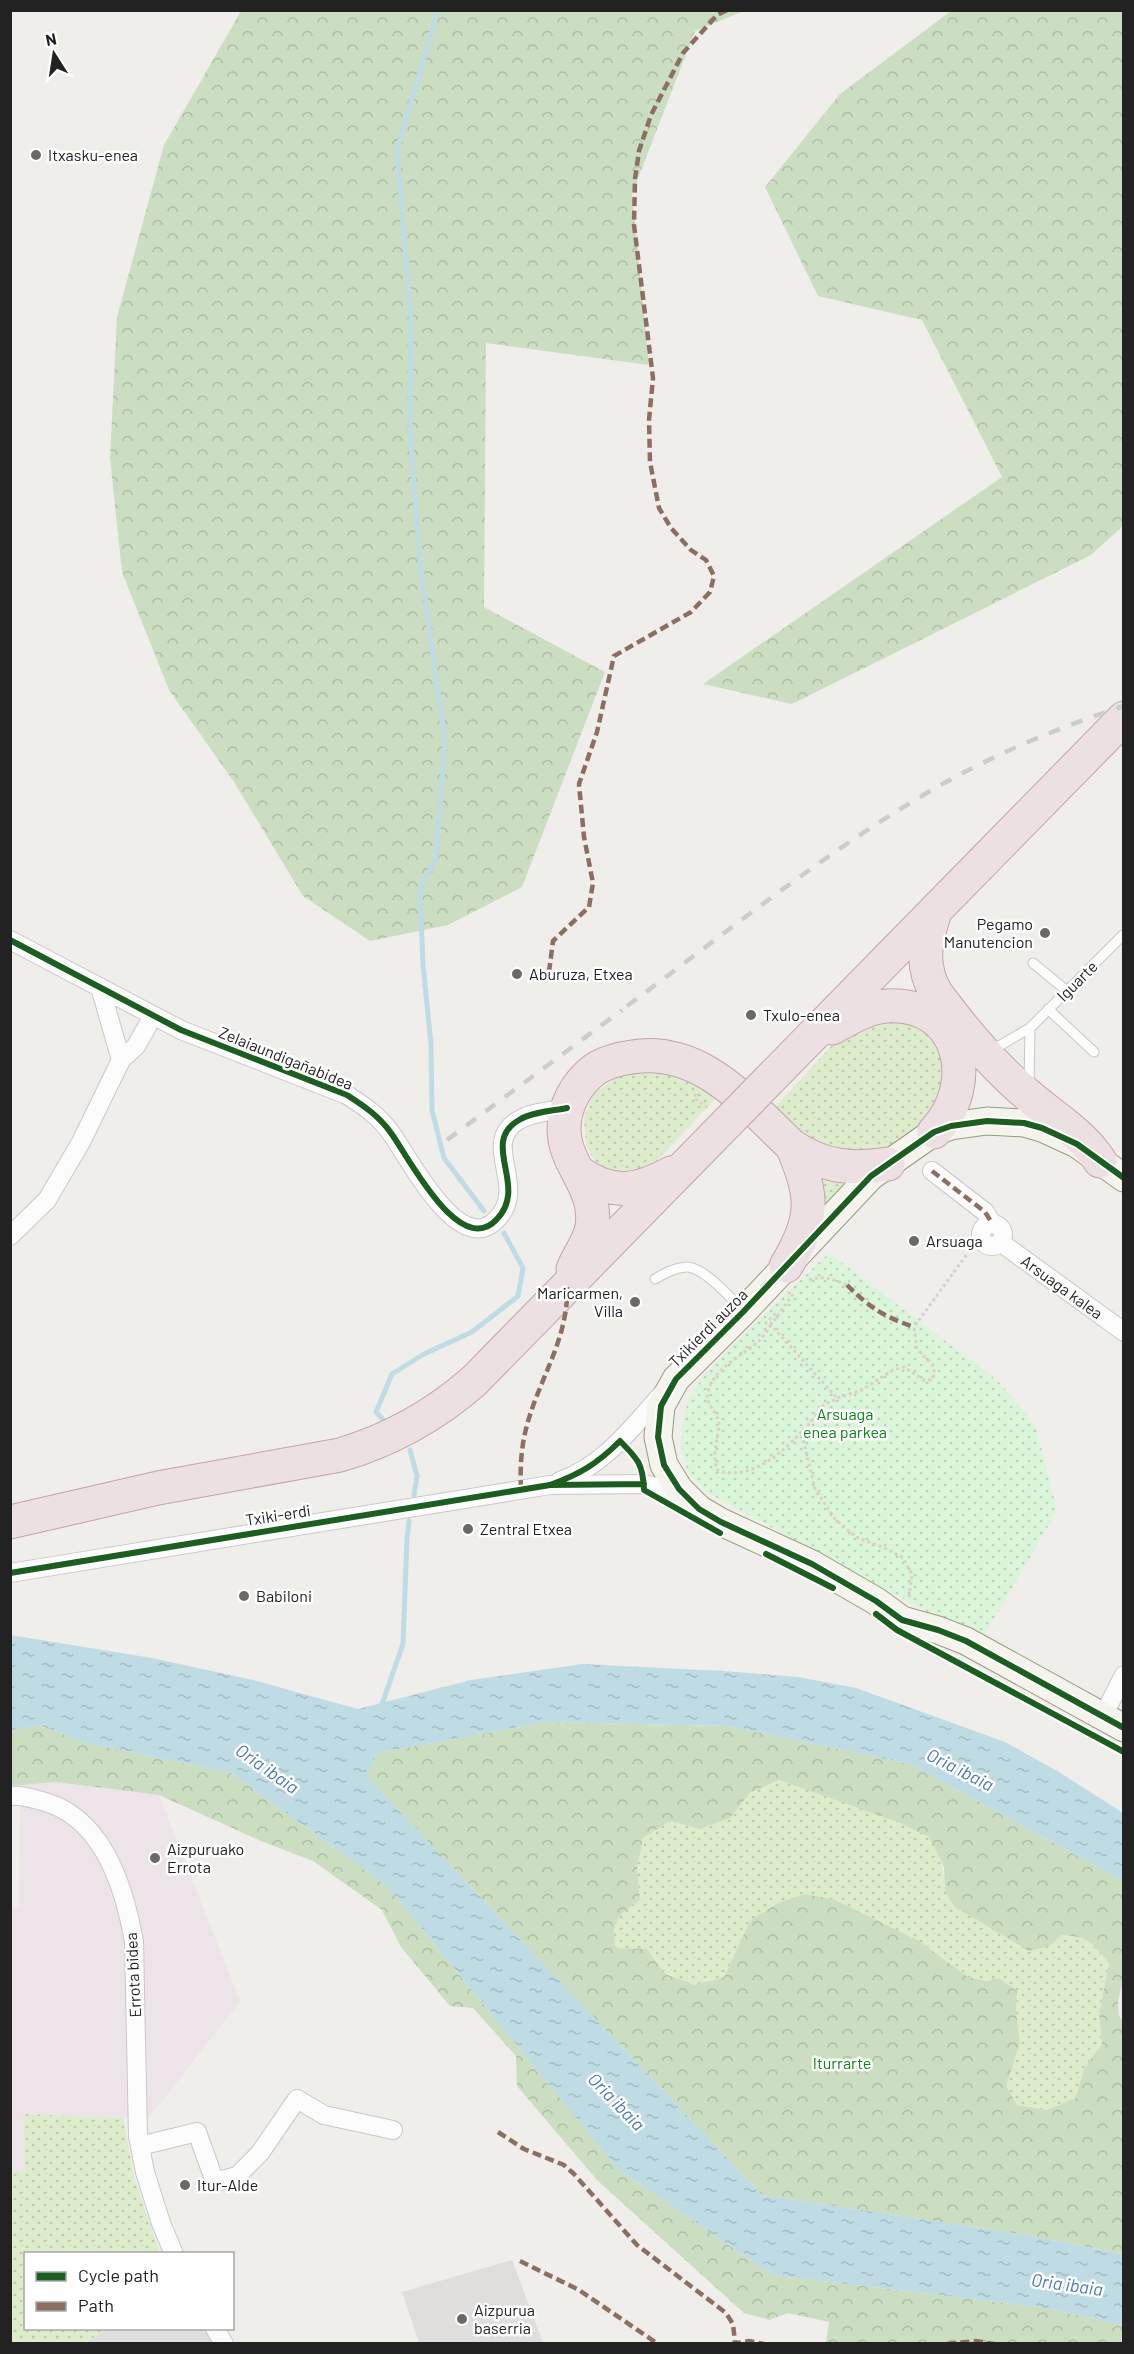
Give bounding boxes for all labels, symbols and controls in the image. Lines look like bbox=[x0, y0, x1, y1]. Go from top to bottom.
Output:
north arrow bbox=[24, 24, 84, 84]
text: N bbox=[44, 28, 58, 49]
place label: Itxasku-enea bbox=[48, 145, 138, 164]
marker: Itxasku-enea bbox=[29, 148, 43, 162]
place label: Pegamo Manutencion bbox=[944, 914, 1033, 951]
marker: Pegamo Manutencion bbox=[1038, 926, 1052, 940]
street label: Iguarte bbox=[1052, 956, 1101, 1005]
place label: Aburuza, Etxea bbox=[529, 964, 633, 983]
marker: Aburuza, Etxea bbox=[510, 967, 524, 981]
place label: Txulo-enea bbox=[763, 1005, 840, 1024]
marker: Txulo-enea bbox=[744, 1008, 758, 1022]
street label: Zelaiaundigañabidea bbox=[216, 1022, 356, 1093]
place label: Arsuaga bbox=[926, 1231, 983, 1250]
marker: Arsuaga bbox=[907, 1234, 921, 1248]
street label: Arsuaga kalea bbox=[1018, 1251, 1107, 1323]
place label: Maricarmen, Villa bbox=[537, 1283, 623, 1320]
street label: Txikierdi auzoa bbox=[664, 1284, 751, 1371]
marker: Maricarmen, Villa bbox=[628, 1295, 642, 1309]
park label: Arsuaga enea parkea bbox=[803, 1404, 887, 1441]
street label: Txiki-erdi bbox=[244, 1500, 312, 1529]
place label: Zentral Etxea bbox=[480, 1519, 572, 1538]
marker: Zentral Etxea bbox=[461, 1522, 475, 1536]
place label: Babiloni bbox=[256, 1586, 312, 1605]
marker: Babiloni bbox=[237, 1589, 251, 1603]
water label: Oria ibaia bbox=[232, 1738, 303, 1798]
water label: Oria ibaia bbox=[923, 1743, 998, 1795]
place label: Aizpuruako Errota bbox=[167, 1839, 244, 1876]
marker: Aizpuruako Errota bbox=[148, 1851, 162, 1865]
street label: Errota bidea bbox=[121, 1932, 144, 2018]
park label: Iturrarte bbox=[813, 2053, 871, 2072]
water label: Oria ibaia bbox=[584, 2068, 650, 2135]
place label: Itur-Alde bbox=[197, 2175, 258, 2194]
marker: Itur-Alde bbox=[178, 2178, 192, 2192]
legend bbox=[24, 2252, 234, 2330]
text: Cycle path bbox=[78, 2264, 159, 2286]
water label: Oria ibaia bbox=[1030, 2268, 1104, 2300]
text: Path bbox=[78, 2294, 114, 2316]
place label: Aizpurua baserria bbox=[474, 2300, 535, 2337]
marker: Aizpurua baserria bbox=[455, 2312, 469, 2326]

